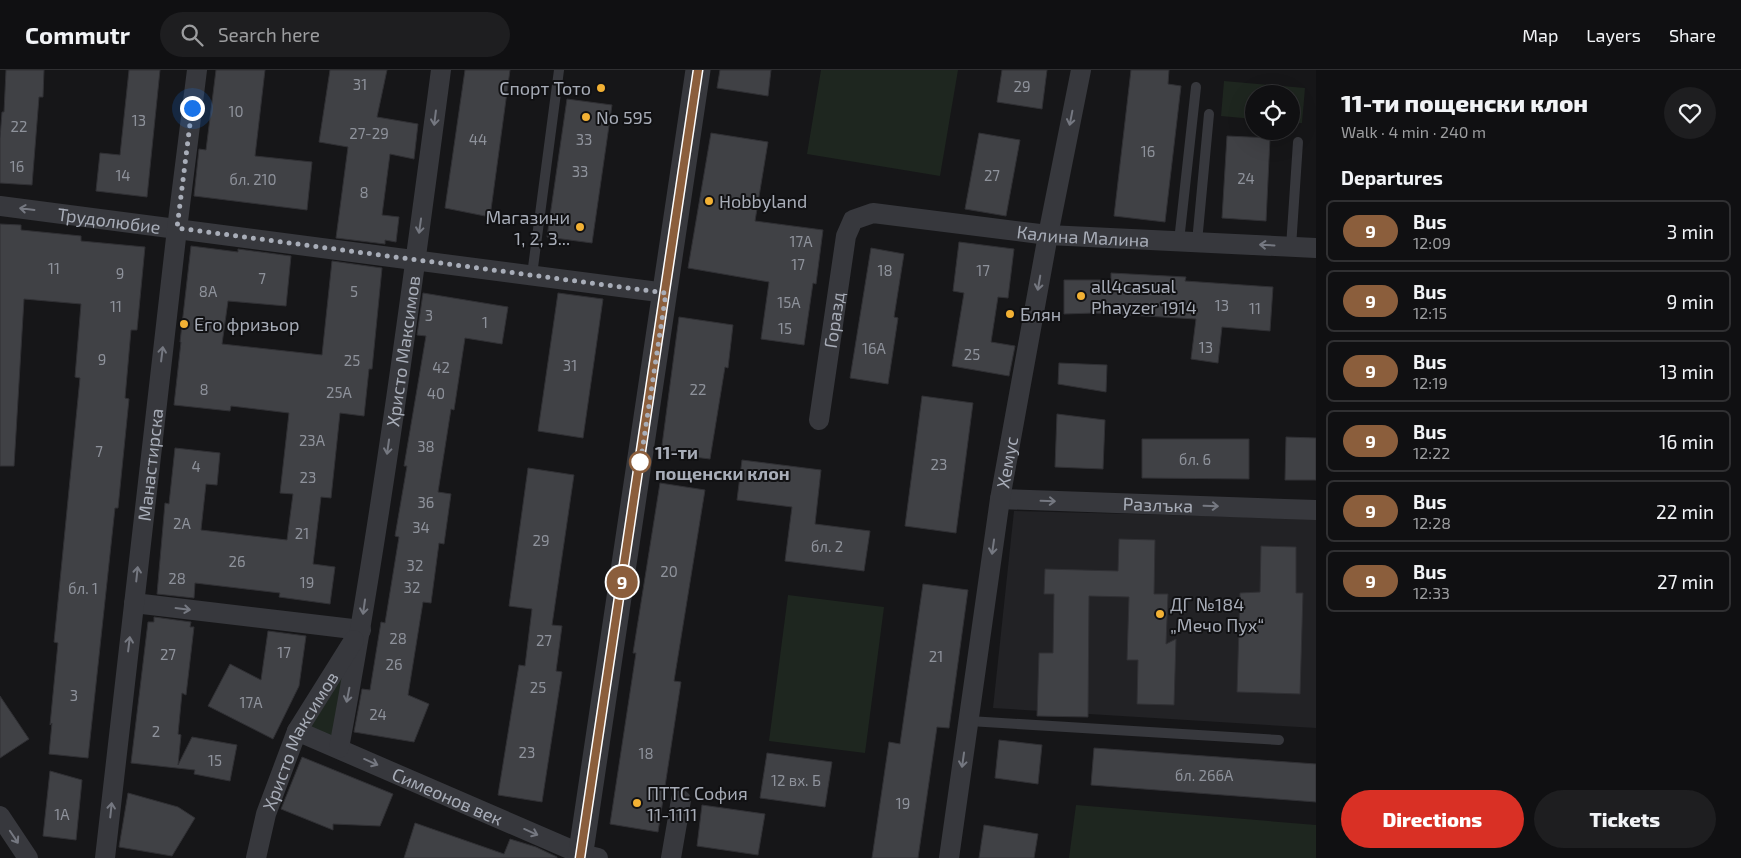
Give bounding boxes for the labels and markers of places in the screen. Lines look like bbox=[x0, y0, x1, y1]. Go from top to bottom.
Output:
place label: Спорт Тото bbox=[499, 77, 591, 99]
marker: Спорт Тото bbox=[595, 82, 607, 94]
place label: No 595 bbox=[596, 106, 653, 128]
marker: No 595 bbox=[580, 111, 592, 123]
place label: Hobbyland bbox=[719, 190, 807, 212]
marker: Hobbyland bbox=[703, 195, 715, 207]
place label: Магазини 1, 2, 3... bbox=[485, 206, 570, 249]
marker: Магазини 1, 2, 3... bbox=[574, 221, 586, 233]
place label: all4casual Phayzer 1914 bbox=[1091, 275, 1197, 318]
marker: all4casual Phayzer 1914 bbox=[1075, 290, 1087, 302]
place label: Блян bbox=[1020, 303, 1061, 325]
marker: Блян bbox=[1004, 308, 1016, 320]
place label: Его фризьор bbox=[194, 313, 300, 335]
marker: Его фризьор bbox=[178, 318, 190, 330]
place label: 11-ти пощенски клон bbox=[655, 441, 790, 484]
marker: 11-ти пощенски клон bbox=[629, 451, 651, 473]
place label: ДГ №184 „Мечо Пух“ bbox=[1170, 593, 1264, 636]
marker: ДГ №184 „Мечо Пух“ bbox=[1154, 608, 1166, 620]
place label: ПТТС София 11-1111 bbox=[647, 782, 748, 825]
marker: ПТТС София 11-1111 bbox=[631, 797, 643, 809]

